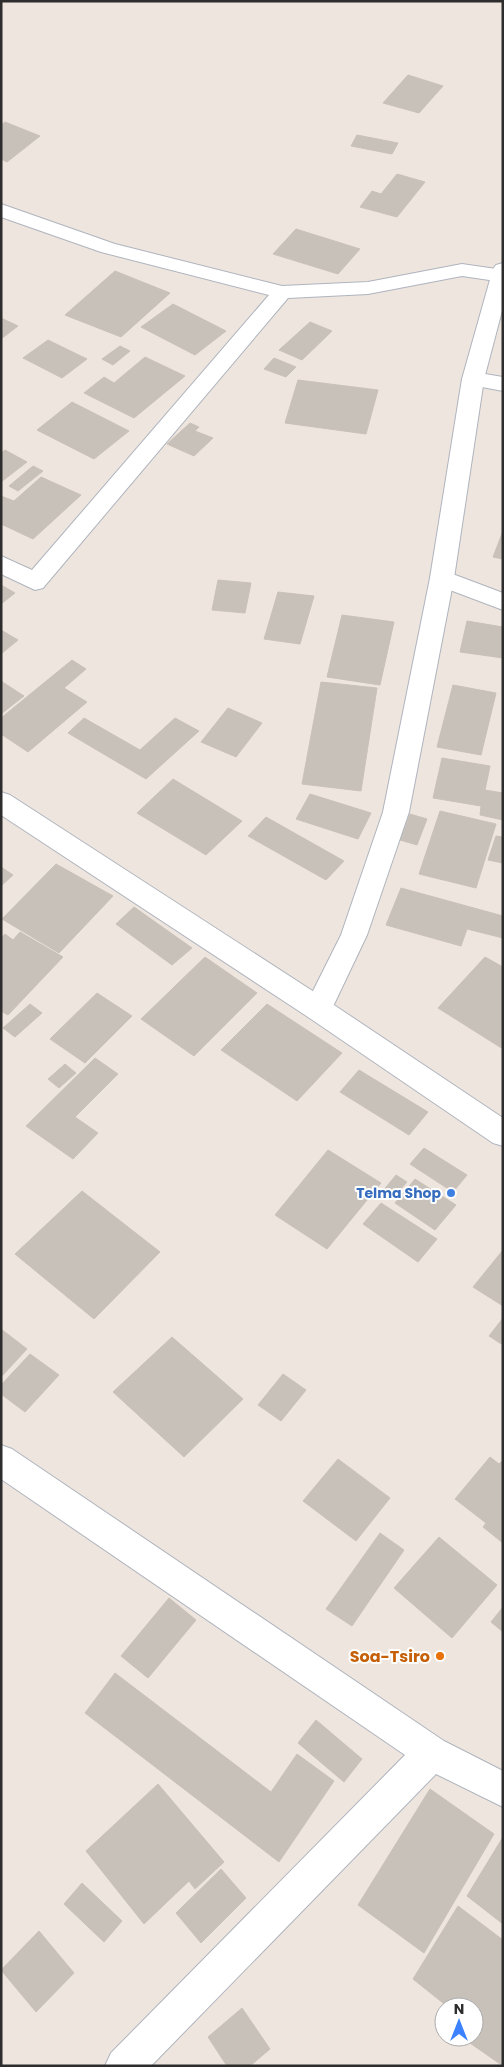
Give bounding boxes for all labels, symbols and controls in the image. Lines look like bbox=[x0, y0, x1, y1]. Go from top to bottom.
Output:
place label: Telma Shop bbox=[356, 1183, 441, 1203]
marker: Telma Shop bbox=[445, 1187, 457, 1199]
place label: Soa-Tsiro bbox=[350, 1645, 430, 1668]
marker: Soa-Tsiro bbox=[434, 1650, 446, 1662]
north arrow bbox=[434, 1997, 484, 2047]
text: N bbox=[454, 1999, 464, 2019]

